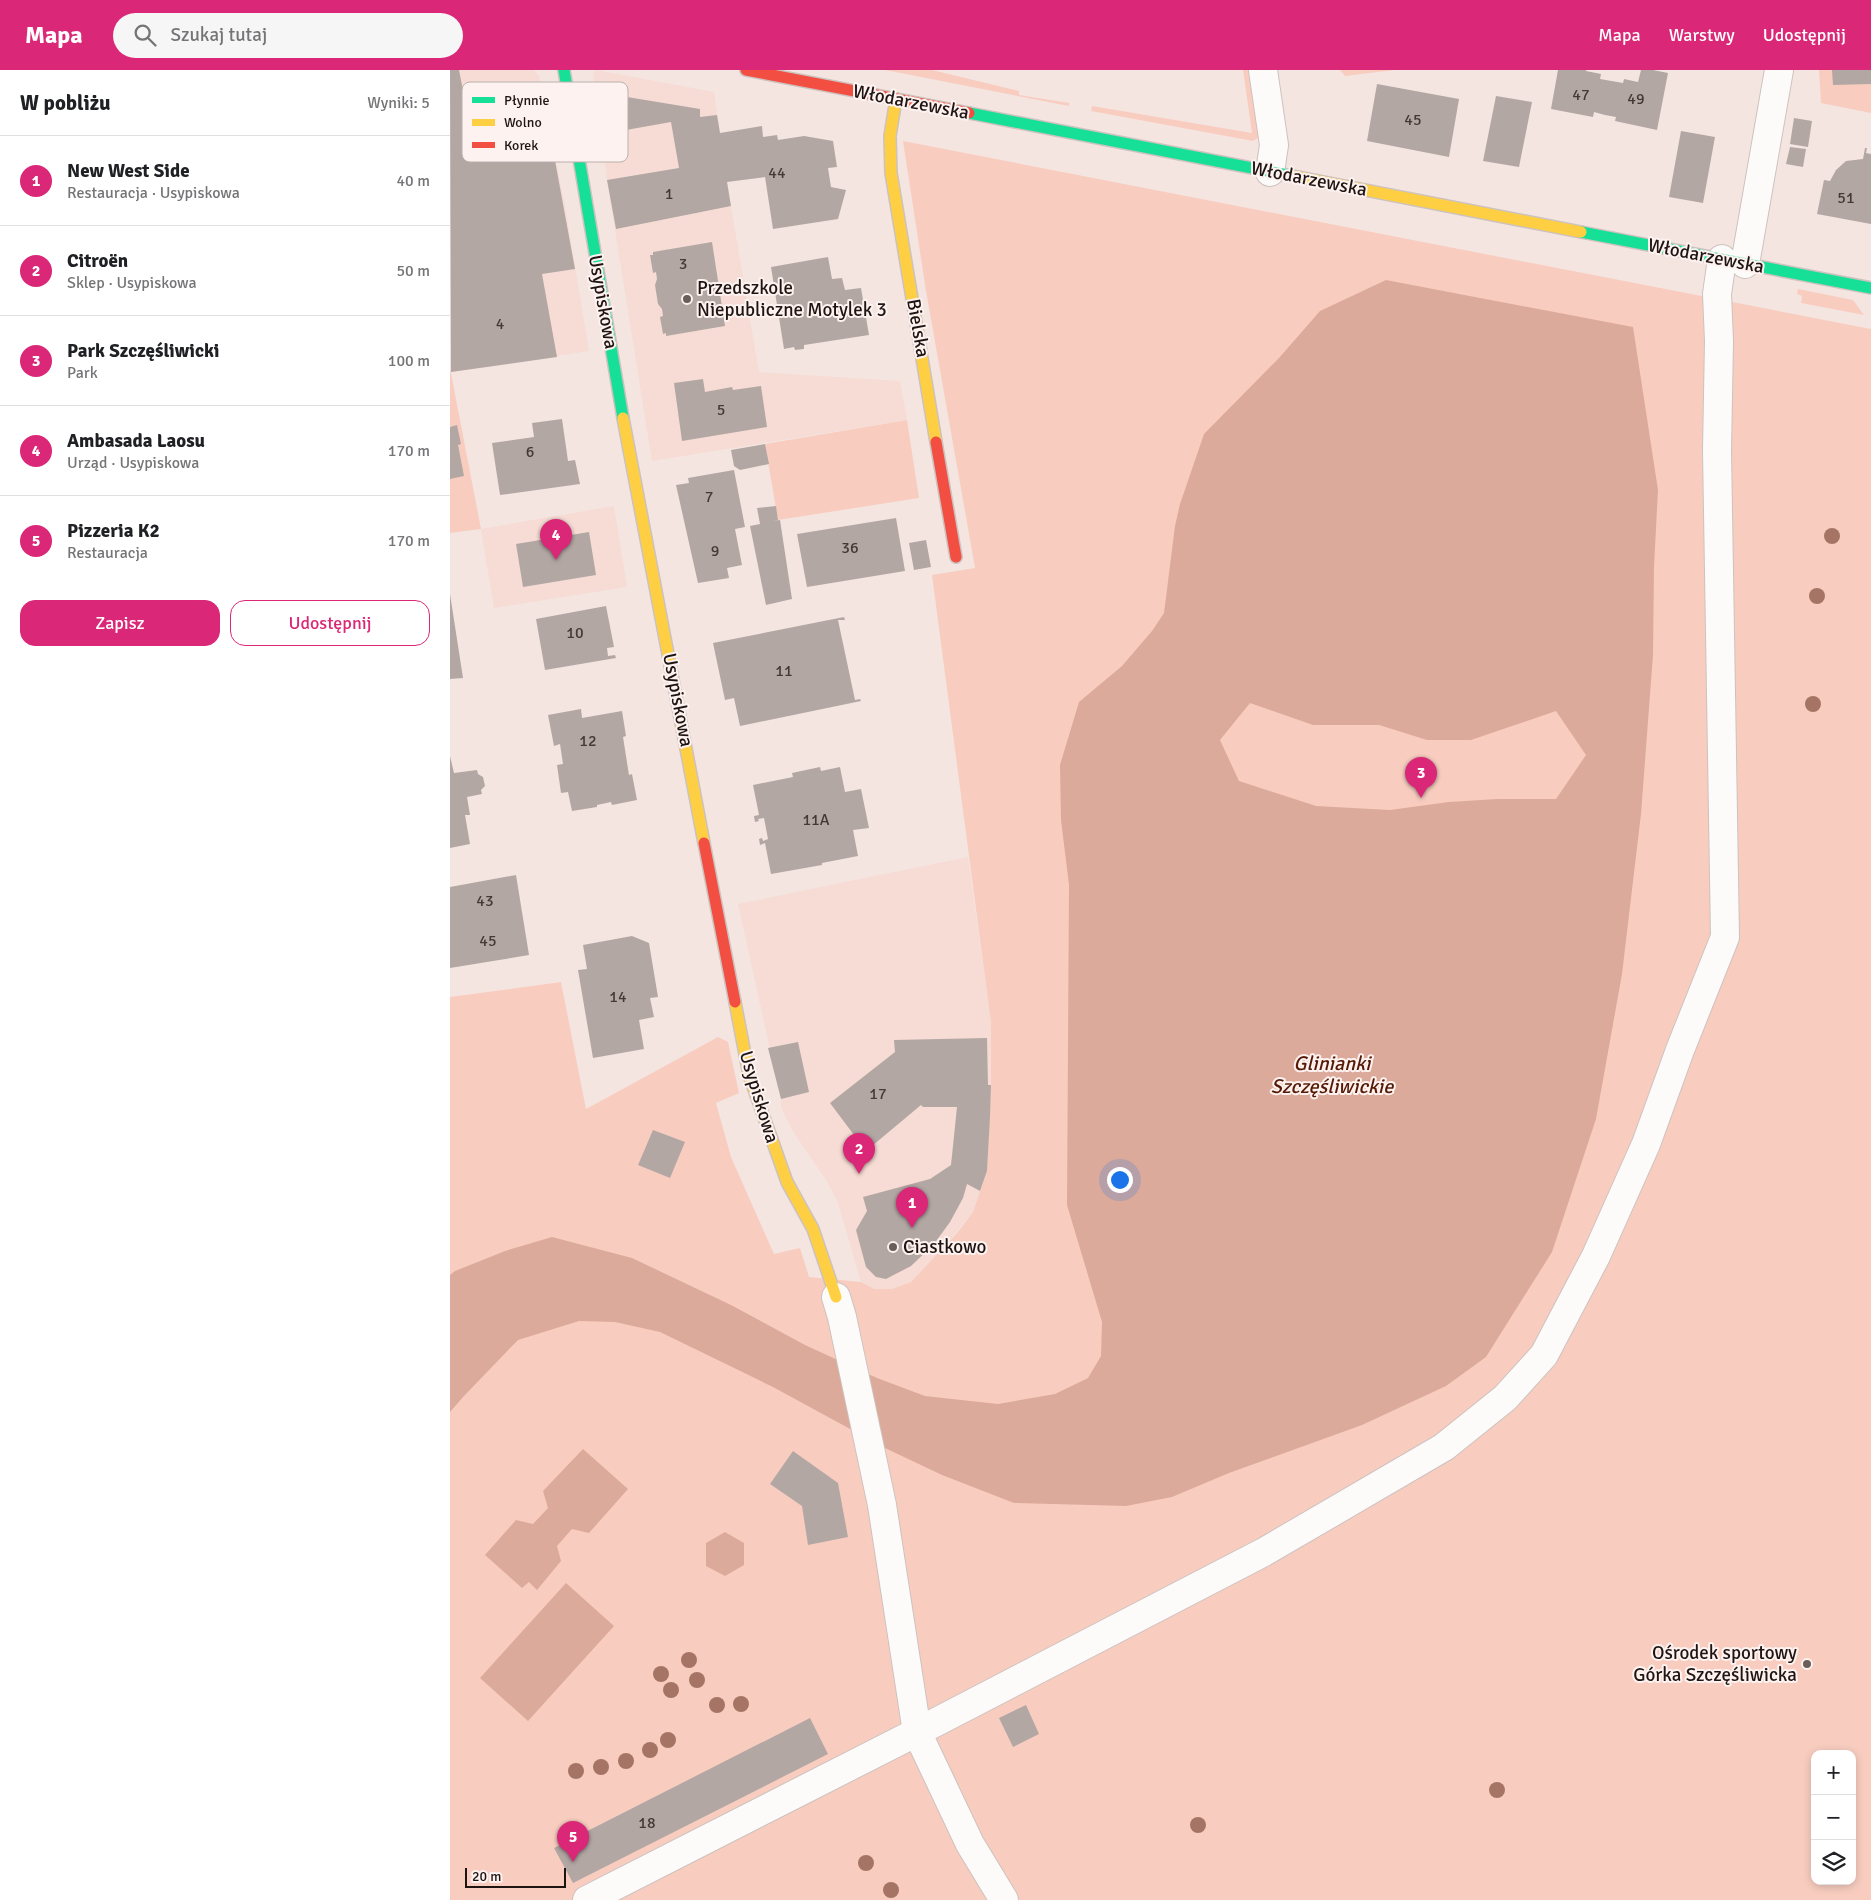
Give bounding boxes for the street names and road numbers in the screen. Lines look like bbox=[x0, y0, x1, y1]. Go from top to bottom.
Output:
street label: Włodarzewska bbox=[851, 79, 971, 125]
street label: Włodarzewska bbox=[1249, 156, 1369, 202]
street label: Włodarzewska bbox=[1646, 233, 1766, 279]
street label: Usypiskowa bbox=[583, 253, 623, 351]
street label: Bielska bbox=[901, 297, 935, 359]
street label: Usypiskowa bbox=[657, 651, 699, 749]
street label: Usypiskowa bbox=[734, 1048, 784, 1146]

